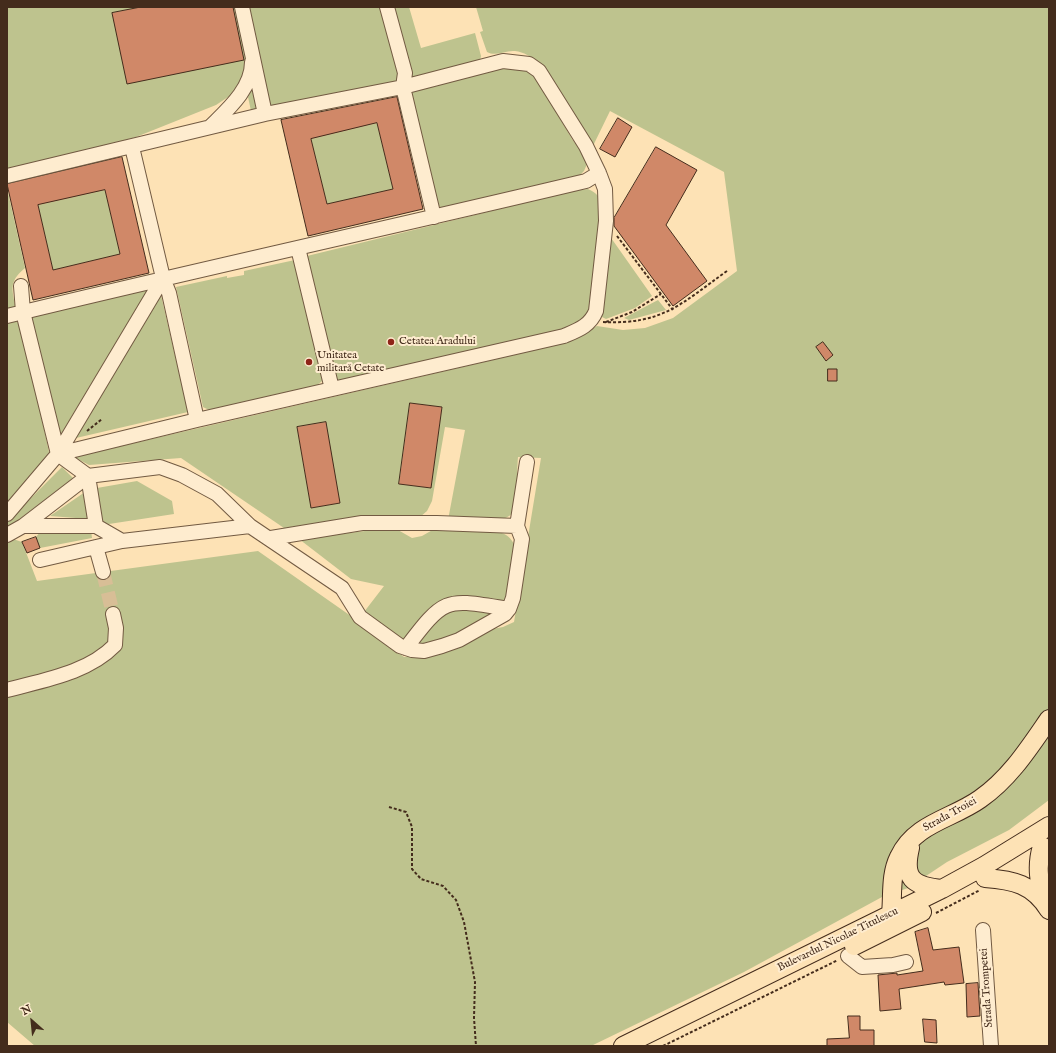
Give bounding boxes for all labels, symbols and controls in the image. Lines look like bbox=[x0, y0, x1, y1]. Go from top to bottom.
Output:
place label: Cetatea Aradului bbox=[399, 335, 476, 349]
marker: Cetatea Aradului bbox=[386, 337, 396, 347]
place label: Unitatea militară Cetate bbox=[317, 349, 384, 375]
marker: Unitatea militară Cetate bbox=[304, 357, 314, 367]
street label: Strada Troiei bbox=[921, 795, 979, 835]
street label: Bulevardul Nicolae Titulescu bbox=[776, 905, 900, 975]
street label: Strada Trompetei bbox=[978, 948, 996, 1028]
north arrow bbox=[12, 1001, 52, 1041]
text: N bbox=[19, 1002, 34, 1019]

